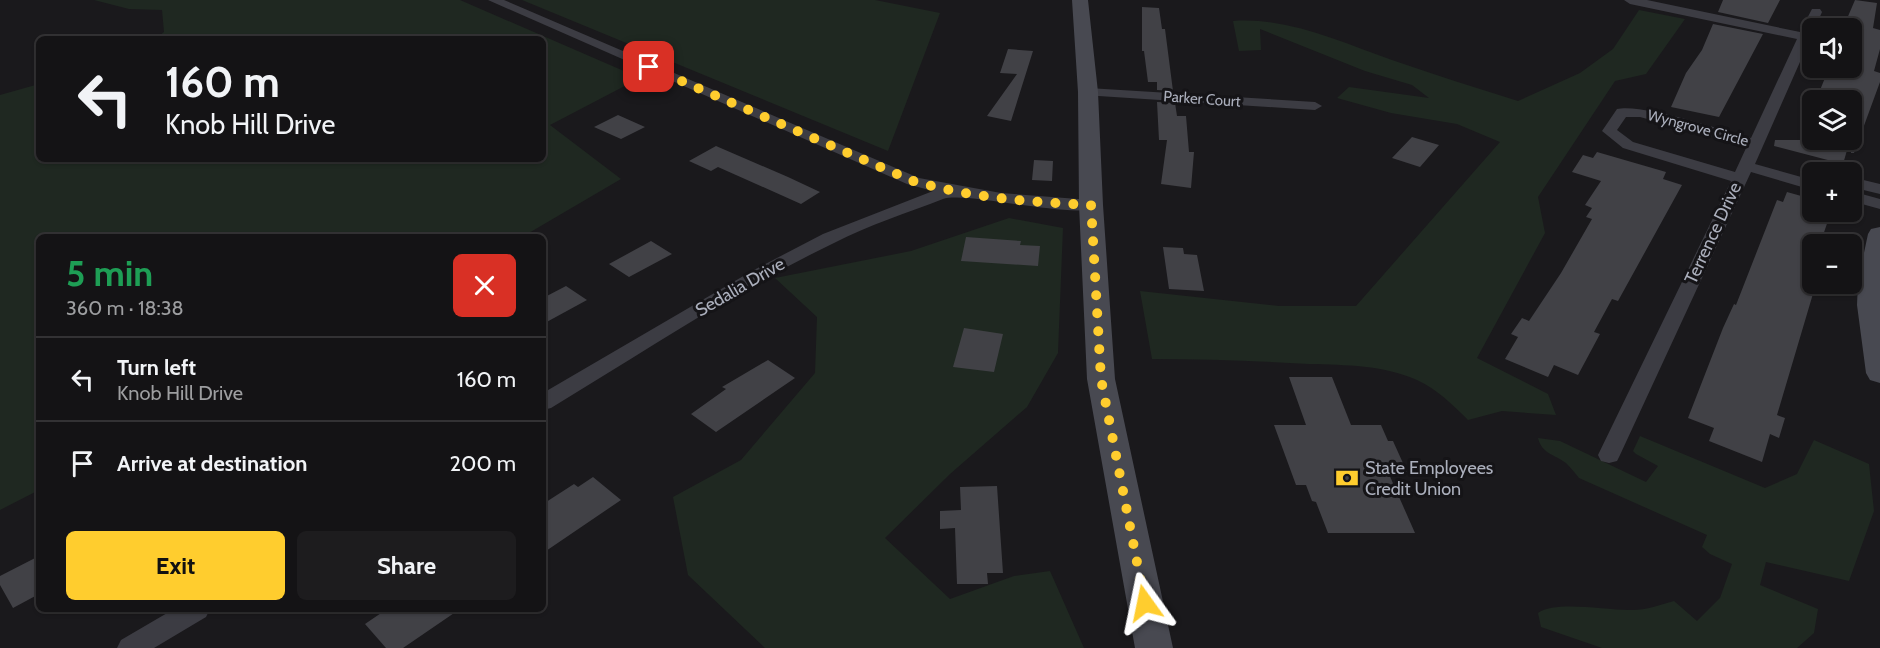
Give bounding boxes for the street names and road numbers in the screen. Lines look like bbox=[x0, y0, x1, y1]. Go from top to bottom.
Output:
street label: Parker Court bbox=[1163, 87, 1241, 111]
street label: Wyngrove Circle bbox=[1646, 106, 1751, 150]
street label: Terrence Drive bbox=[1680, 179, 1746, 287]
street label: Sedalia Drive bbox=[691, 253, 789, 321]

